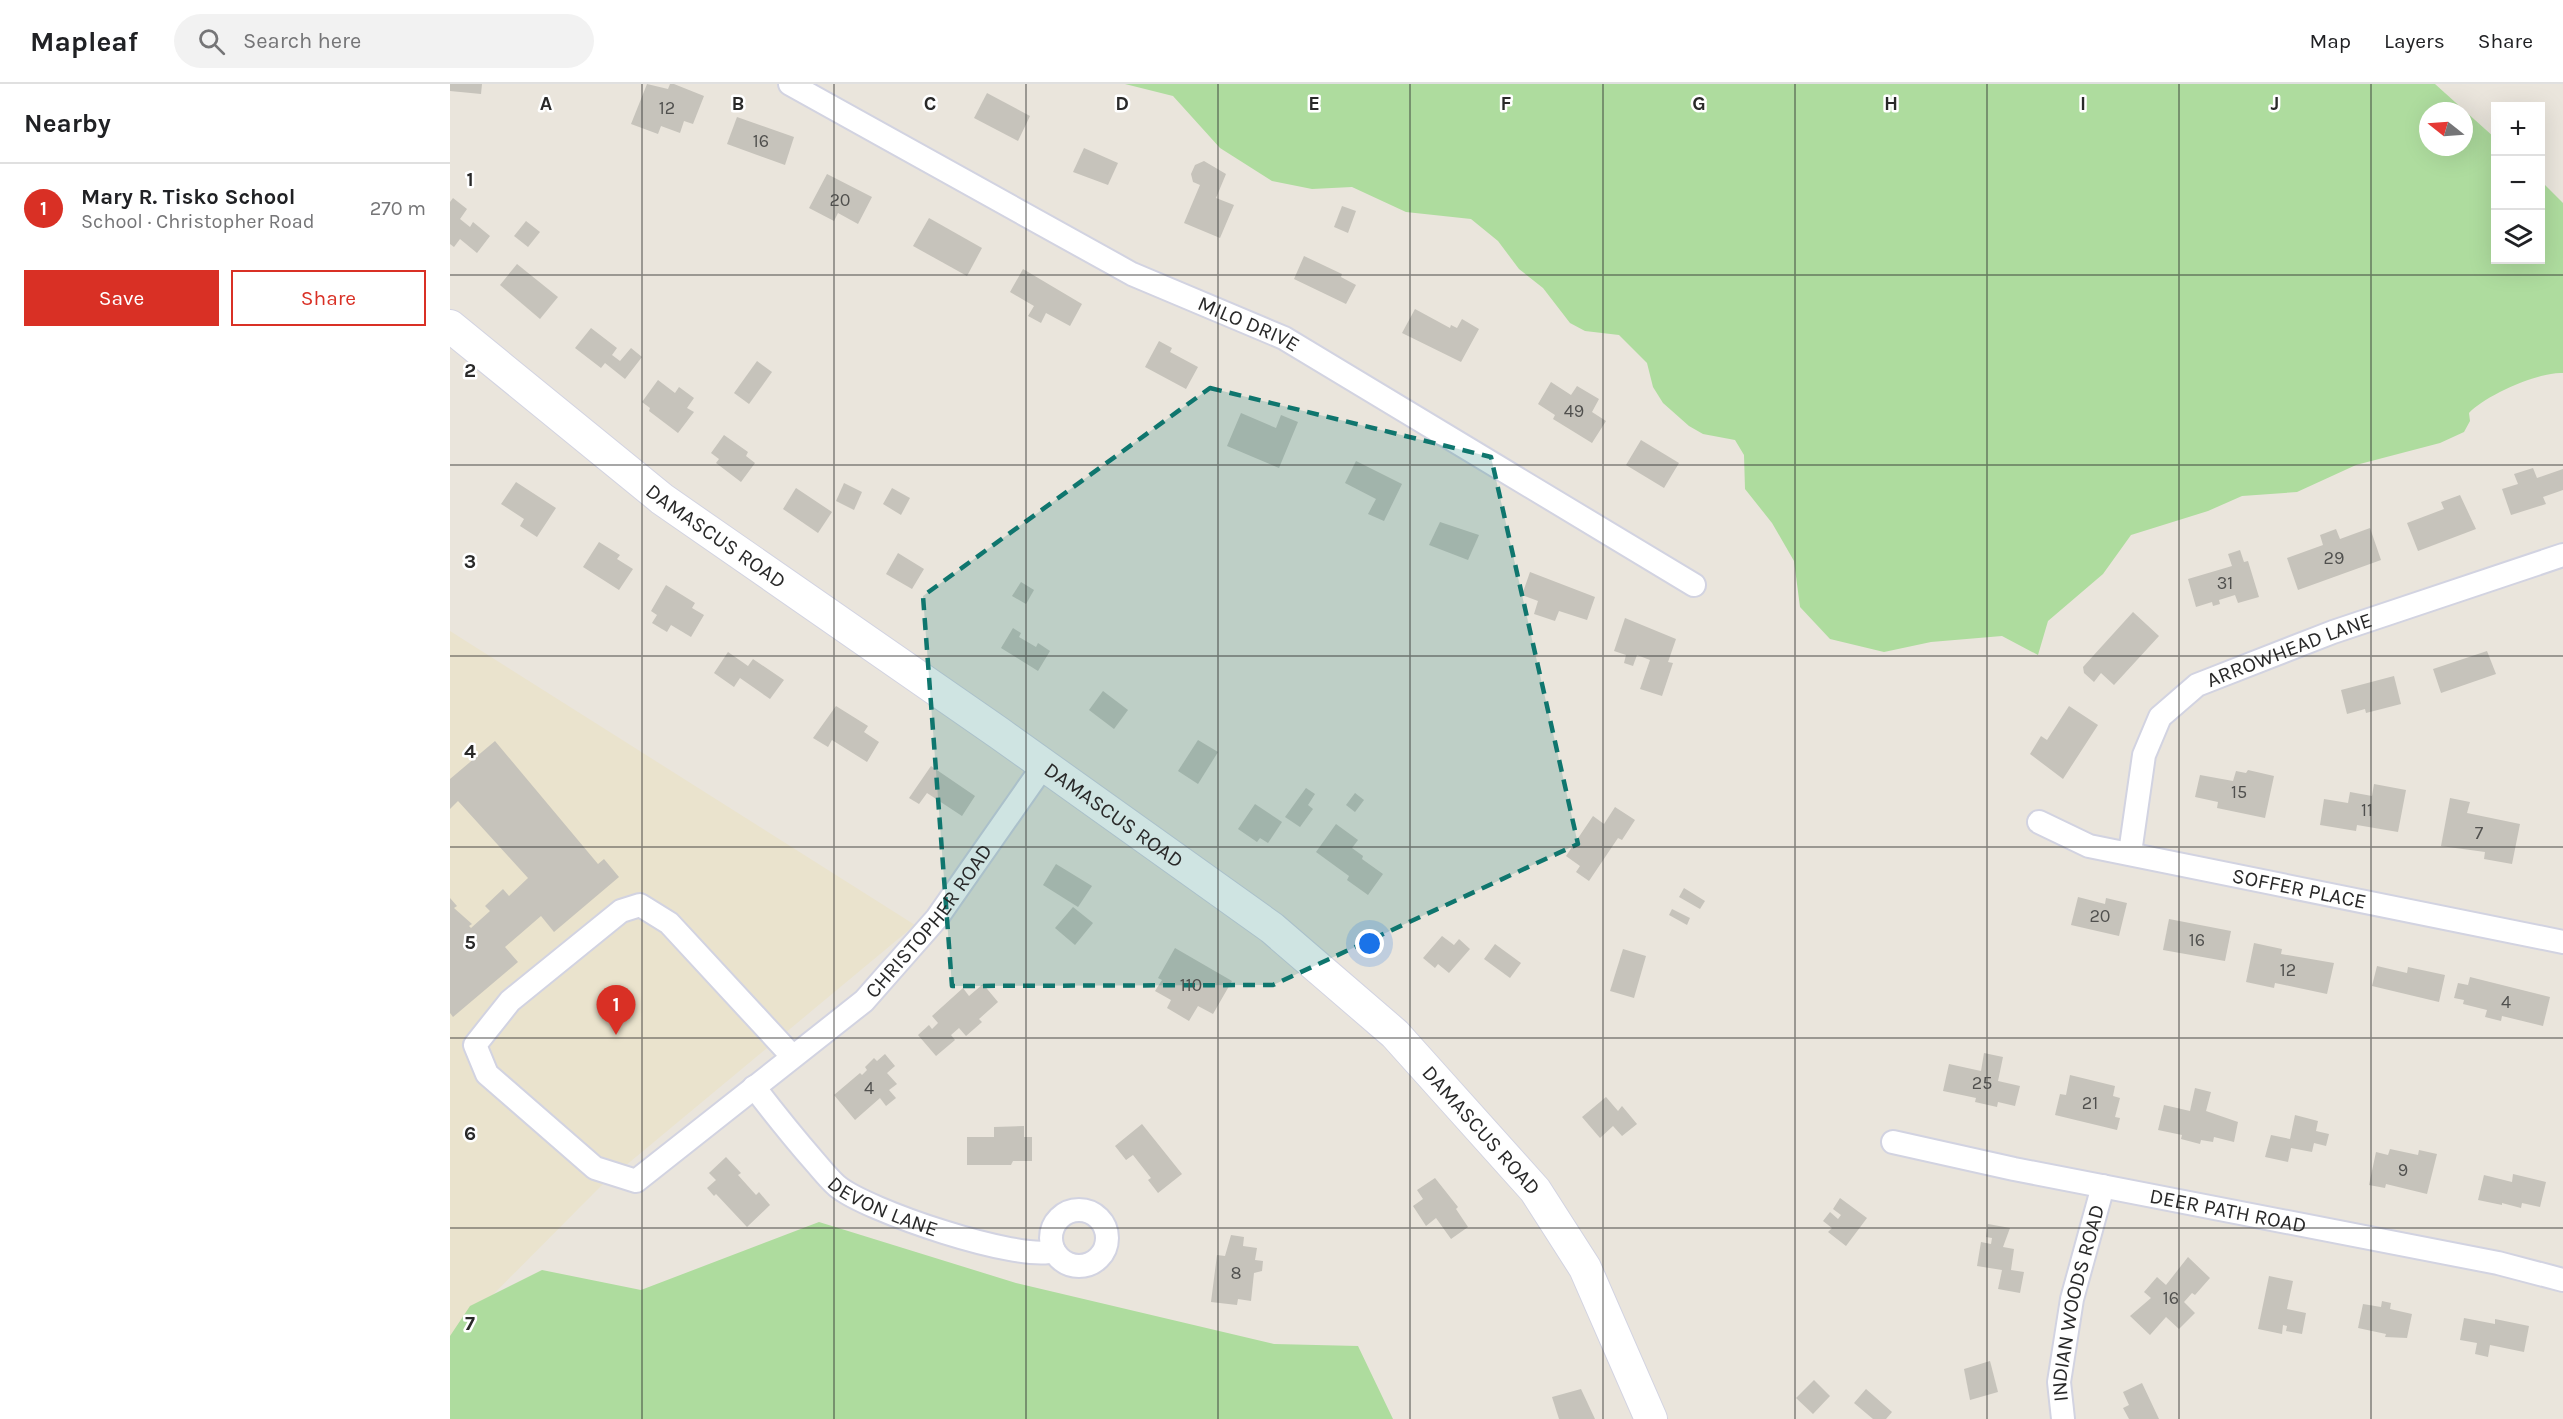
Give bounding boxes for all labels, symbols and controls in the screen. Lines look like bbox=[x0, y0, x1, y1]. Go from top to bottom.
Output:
search box bbox=[174, 14, 594, 68]
text: Mapleaf bbox=[30, 25, 138, 58]
icon: search bbox=[195, 25, 228, 58]
text: Search here bbox=[243, 28, 361, 54]
text: Map bbox=[2309, 29, 2351, 53]
text: Layers bbox=[2384, 29, 2445, 53]
text: Share bbox=[2478, 29, 2533, 53]
text: A bbox=[540, 92, 553, 115]
text: B bbox=[732, 92, 744, 115]
text: C bbox=[924, 92, 936, 115]
text: D bbox=[1115, 92, 1129, 115]
text: E bbox=[1308, 92, 1320, 115]
text: F bbox=[1501, 92, 1512, 115]
text: G bbox=[1692, 92, 1706, 115]
text: H bbox=[1884, 92, 1898, 115]
text: I bbox=[2080, 92, 2086, 115]
text: J bbox=[2271, 92, 2279, 115]
house number: 12 bbox=[659, 97, 675, 119]
north arrow bbox=[2419, 102, 2473, 156]
map controls bbox=[2491, 102, 2545, 264]
button: + bbox=[2491, 102, 2545, 156]
text: Nearby bbox=[24, 108, 111, 139]
house number: 16 bbox=[753, 130, 769, 152]
button: − bbox=[2491, 156, 2545, 210]
text: 1 bbox=[466, 168, 474, 191]
text: Mary R. Tisko School bbox=[81, 184, 295, 210]
house number: 20 bbox=[829, 189, 851, 211]
text: 1 bbox=[40, 197, 47, 220]
text: 270 m bbox=[370, 197, 426, 220]
text: School · Christopher Road bbox=[81, 210, 315, 233]
button: layers bbox=[2491, 210, 2545, 264]
button: Save bbox=[24, 270, 219, 326]
button: Share bbox=[231, 270, 426, 326]
street label: MILO DRIVE bbox=[1194, 291, 1304, 357]
text: 2 bbox=[464, 359, 476, 382]
house number: 49 bbox=[1564, 400, 1584, 422]
street label: DAMASCUS ROAD bbox=[641, 479, 790, 593]
house number: 29 bbox=[2324, 547, 2344, 569]
text: 3 bbox=[464, 550, 476, 573]
house number: 31 bbox=[2217, 572, 2233, 594]
street label: ARROWHEAD LANE bbox=[2203, 608, 2375, 692]
text: 4 bbox=[464, 740, 476, 763]
street label: DAMASCUS ROAD bbox=[1040, 757, 1188, 873]
house number: 15 bbox=[2231, 781, 2247, 803]
house number: 11 bbox=[2361, 799, 2373, 821]
house number: 7 bbox=[2475, 822, 2484, 844]
street label: CHRISTOPHER ROAD bbox=[860, 839, 997, 1003]
street label: SOFFER PLACE bbox=[2230, 863, 2368, 914]
house number: 20 bbox=[2089, 905, 2111, 927]
your location bbox=[1355, 929, 1384, 958]
house number: 16 bbox=[2189, 929, 2205, 951]
text: 5 bbox=[464, 931, 476, 954]
house number: 12 bbox=[2280, 959, 2296, 981]
house number: 110 bbox=[1180, 974, 1202, 996]
pin: 1 bbox=[596, 986, 636, 1035]
house number: 4 bbox=[2501, 991, 2511, 1013]
street label: DAMASCUS ROAD bbox=[1417, 1061, 1545, 1200]
house number: 25 bbox=[1972, 1072, 1992, 1094]
house number: 4 bbox=[864, 1077, 874, 1099]
house number: 21 bbox=[2082, 1092, 2098, 1114]
text: 6 bbox=[464, 1122, 476, 1145]
house number: 9 bbox=[2398, 1159, 2408, 1181]
street label: DEVON LANE bbox=[823, 1171, 941, 1241]
street label: DEER PATH ROAD bbox=[2148, 1184, 2309, 1238]
street label: INDIAN WOODS ROAD bbox=[2047, 1202, 2109, 1403]
house number: 8 bbox=[1230, 1262, 1242, 1284]
house number: 16 bbox=[2163, 1287, 2179, 1309]
text: 7 bbox=[465, 1312, 475, 1335]

